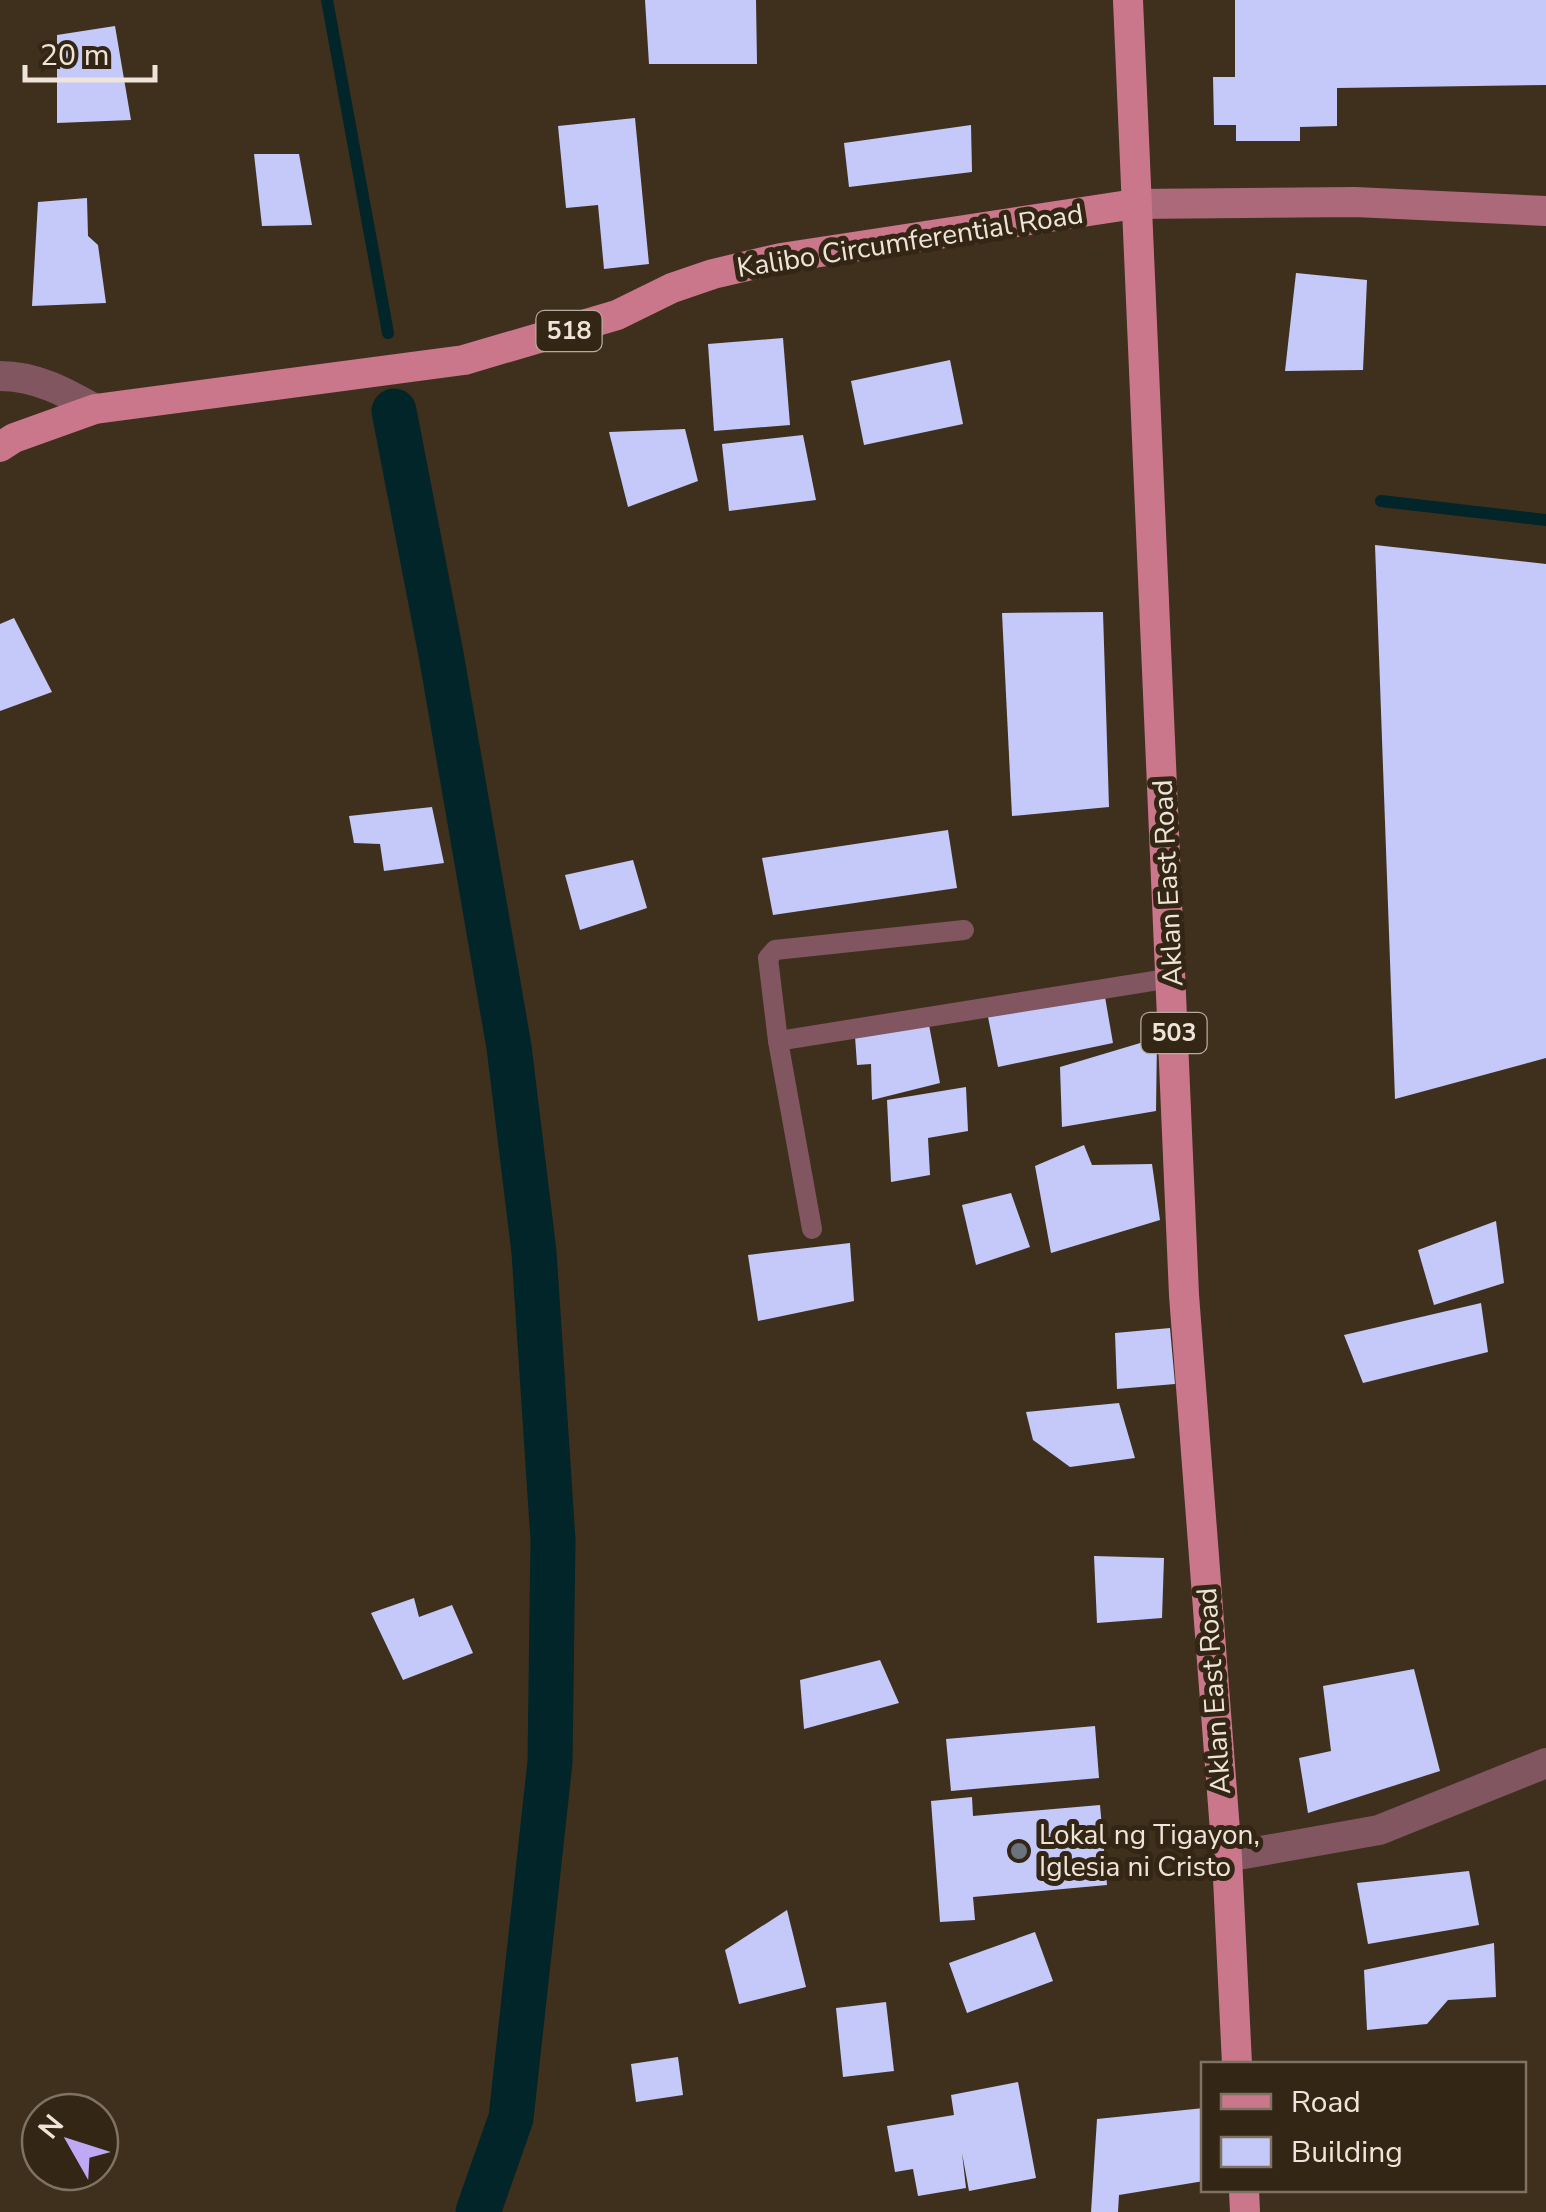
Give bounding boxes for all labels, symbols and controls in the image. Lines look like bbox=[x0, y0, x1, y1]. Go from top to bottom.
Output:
scale bar bbox=[25, 20, 155, 82]
text: 20 m bbox=[40, 35, 109, 76]
street label: Kalibo Circumferential Road bbox=[734, 195, 1086, 287]
road number: 518 bbox=[536, 311, 602, 351]
street label: Aklan East Road bbox=[1144, 779, 1192, 987]
road number: 503 bbox=[1142, 1013, 1206, 1053]
street label: Aklan East Road bbox=[1188, 1586, 1240, 1796]
place label: Lokal ng Tigayon, Iglesia ni Cristo bbox=[1039, 1816, 1260, 1886]
marker: Lokal ng Tigayon, Iglesia ni Cristo bbox=[1008, 1840, 1030, 1862]
legend bbox=[1201, 2062, 1526, 2192]
text: Road bbox=[1291, 2082, 1361, 2123]
north arrow bbox=[20, 2092, 120, 2192]
text: N bbox=[30, 2107, 73, 2147]
text: Building bbox=[1291, 2132, 1403, 2173]

